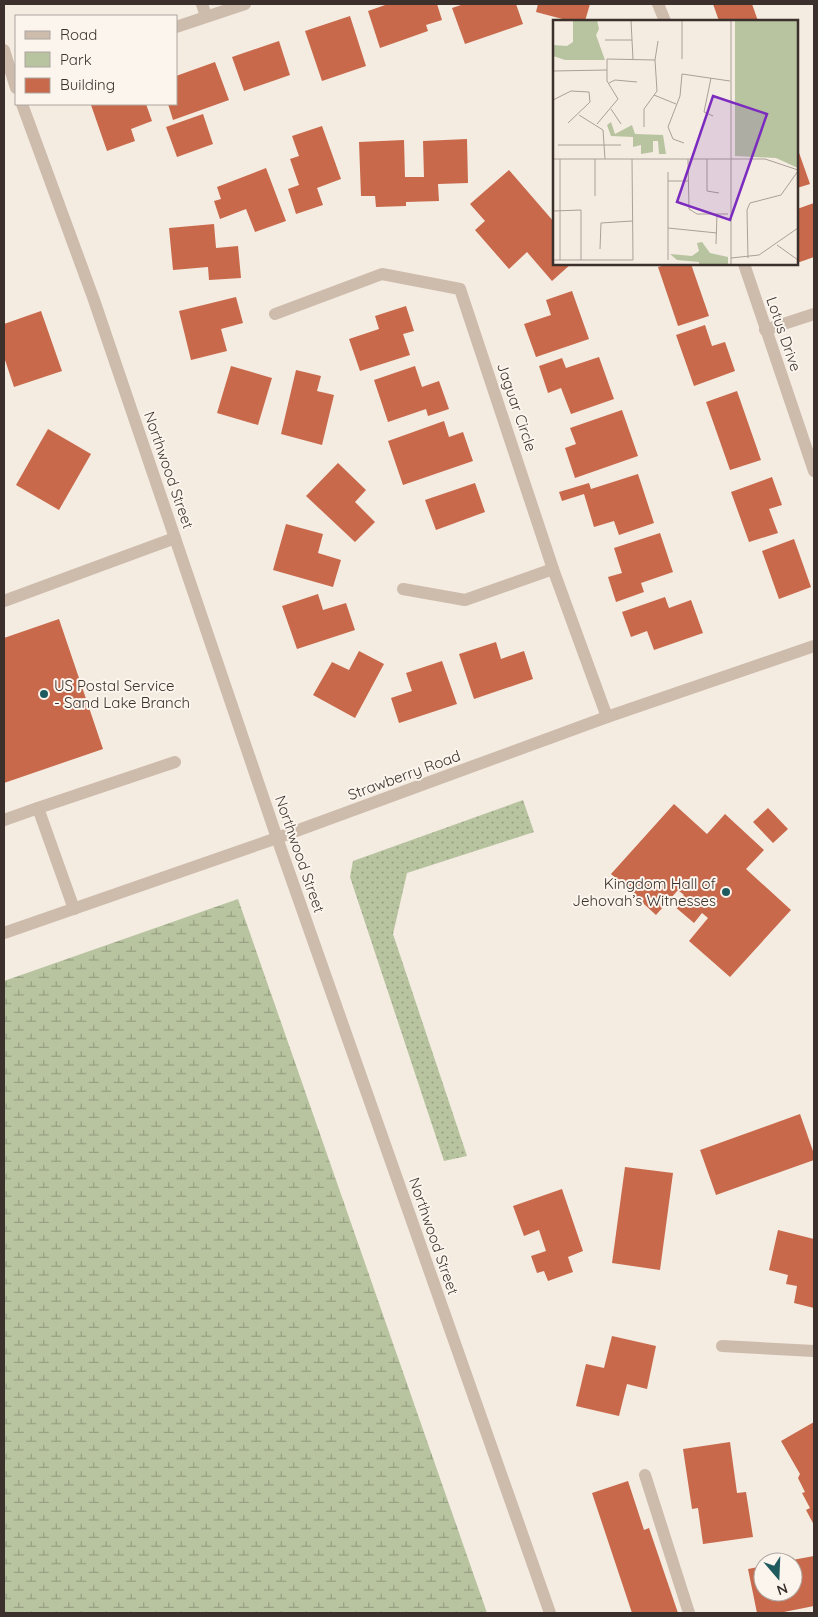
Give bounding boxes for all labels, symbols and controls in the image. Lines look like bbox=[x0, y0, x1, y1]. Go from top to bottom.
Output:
legend bbox=[15, 15, 178, 105]
inset map bbox=[553, 20, 798, 265]
text: Road bbox=[60, 25, 97, 44]
text: Park bbox=[60, 50, 92, 69]
text: Building bbox=[60, 75, 115, 94]
street label: Lotus Drive bbox=[762, 294, 806, 374]
street label: Jaguar Circle bbox=[493, 360, 541, 454]
street label: Northwood Street bbox=[140, 409, 198, 531]
place label: US Postal Service - Sand Lake Branch bbox=[54, 676, 190, 712]
marker: US Postal Service - Sand Lake Branch bbox=[38, 688, 50, 700]
street label: Strawberry Road bbox=[345, 746, 463, 804]
street label: Northwood Street bbox=[271, 793, 329, 915]
place label: Kingdom Hall of Jehovah’s Witnesses bbox=[572, 874, 717, 910]
marker: Kingdom Hall of Jehovah’s Witnesses bbox=[720, 886, 732, 898]
street label: Northwood Street bbox=[405, 1175, 463, 1297]
north arrow bbox=[753, 1552, 803, 1602]
text: N bbox=[774, 1579, 790, 1599]

